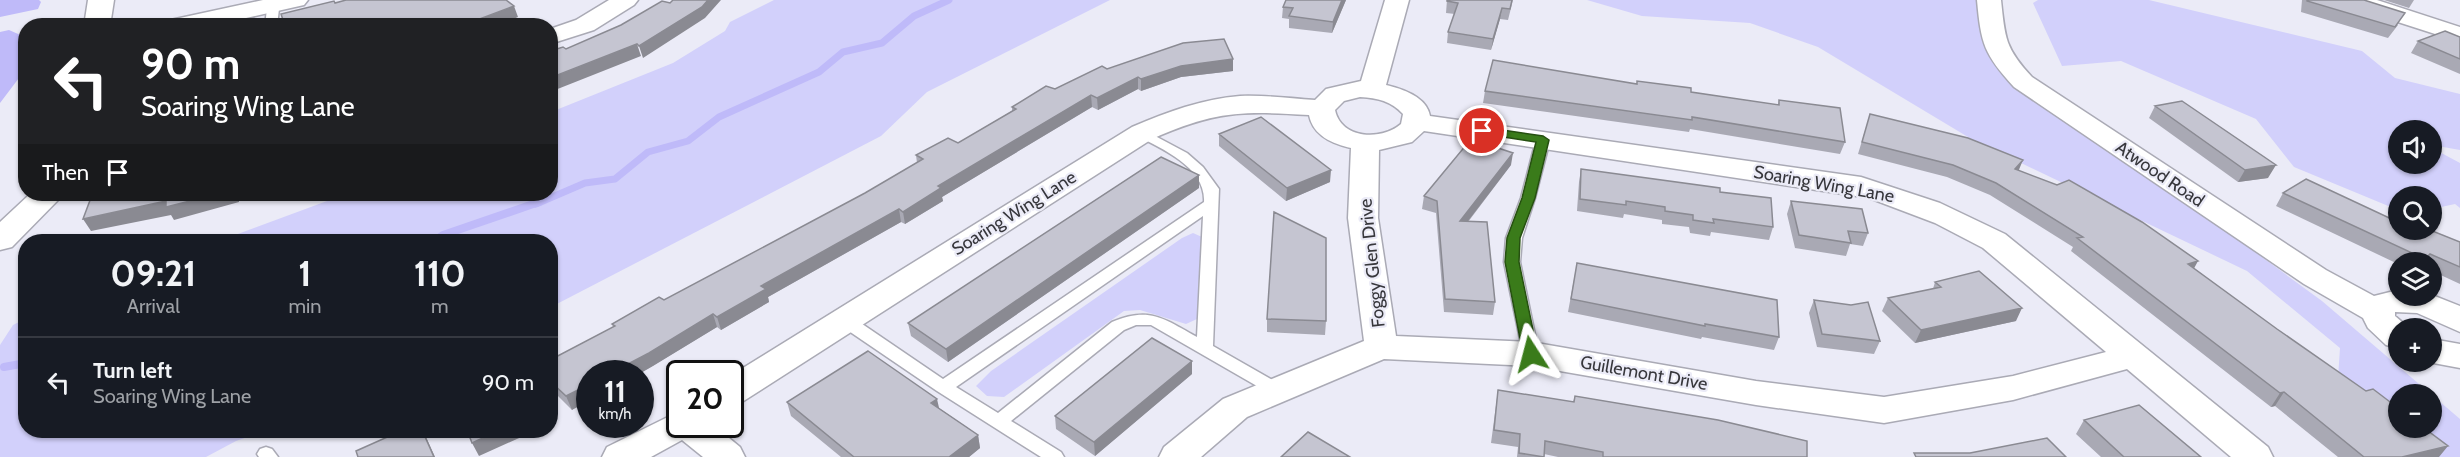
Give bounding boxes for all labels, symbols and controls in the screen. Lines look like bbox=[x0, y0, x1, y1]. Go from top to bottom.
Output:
text: 90 m bbox=[141, 38, 240, 90]
icon: left bbox=[42, 42, 120, 120]
text: Soaring Wing Lane bbox=[141, 90, 355, 123]
pin bbox=[1456, 105, 1507, 156]
icon: arrive bbox=[1465, 114, 1498, 147]
map controls bbox=[2388, 120, 2442, 438]
button: sound bbox=[2388, 120, 2442, 174]
street label: Atwood Road bbox=[2111, 136, 2209, 212]
icon: arrive bbox=[101, 156, 134, 189]
text: Then bbox=[42, 159, 89, 186]
street label: Soaring Wing Lane bbox=[1752, 161, 1896, 207]
street label: Soaring Wing Lane bbox=[948, 166, 1080, 260]
button: search bbox=[2388, 186, 2442, 240]
street label: Foggy Glen Drive bbox=[1354, 197, 1390, 329]
text: 09:21 bbox=[110, 251, 196, 295]
text: 1 bbox=[298, 251, 312, 295]
text: 110 bbox=[414, 251, 466, 295]
button: layers bbox=[2388, 252, 2442, 306]
text: Arrival bbox=[127, 294, 180, 318]
text: min bbox=[289, 294, 321, 318]
text: m bbox=[431, 294, 449, 318]
button: + bbox=[2388, 318, 2442, 372]
position arrow bbox=[1499, 322, 1563, 386]
street label: Guillemont Drive bbox=[1579, 351, 1709, 395]
text: Turn left bbox=[93, 357, 172, 384]
speed limit sign: 20 bbox=[666, 360, 744, 438]
icon: left bbox=[42, 366, 75, 399]
text: 90 m bbox=[482, 369, 534, 396]
text: 11 bbox=[604, 373, 626, 410]
text: Soaring Wing Lane bbox=[93, 384, 251, 408]
button: − bbox=[2388, 384, 2442, 438]
text: km/h bbox=[599, 405, 631, 423]

